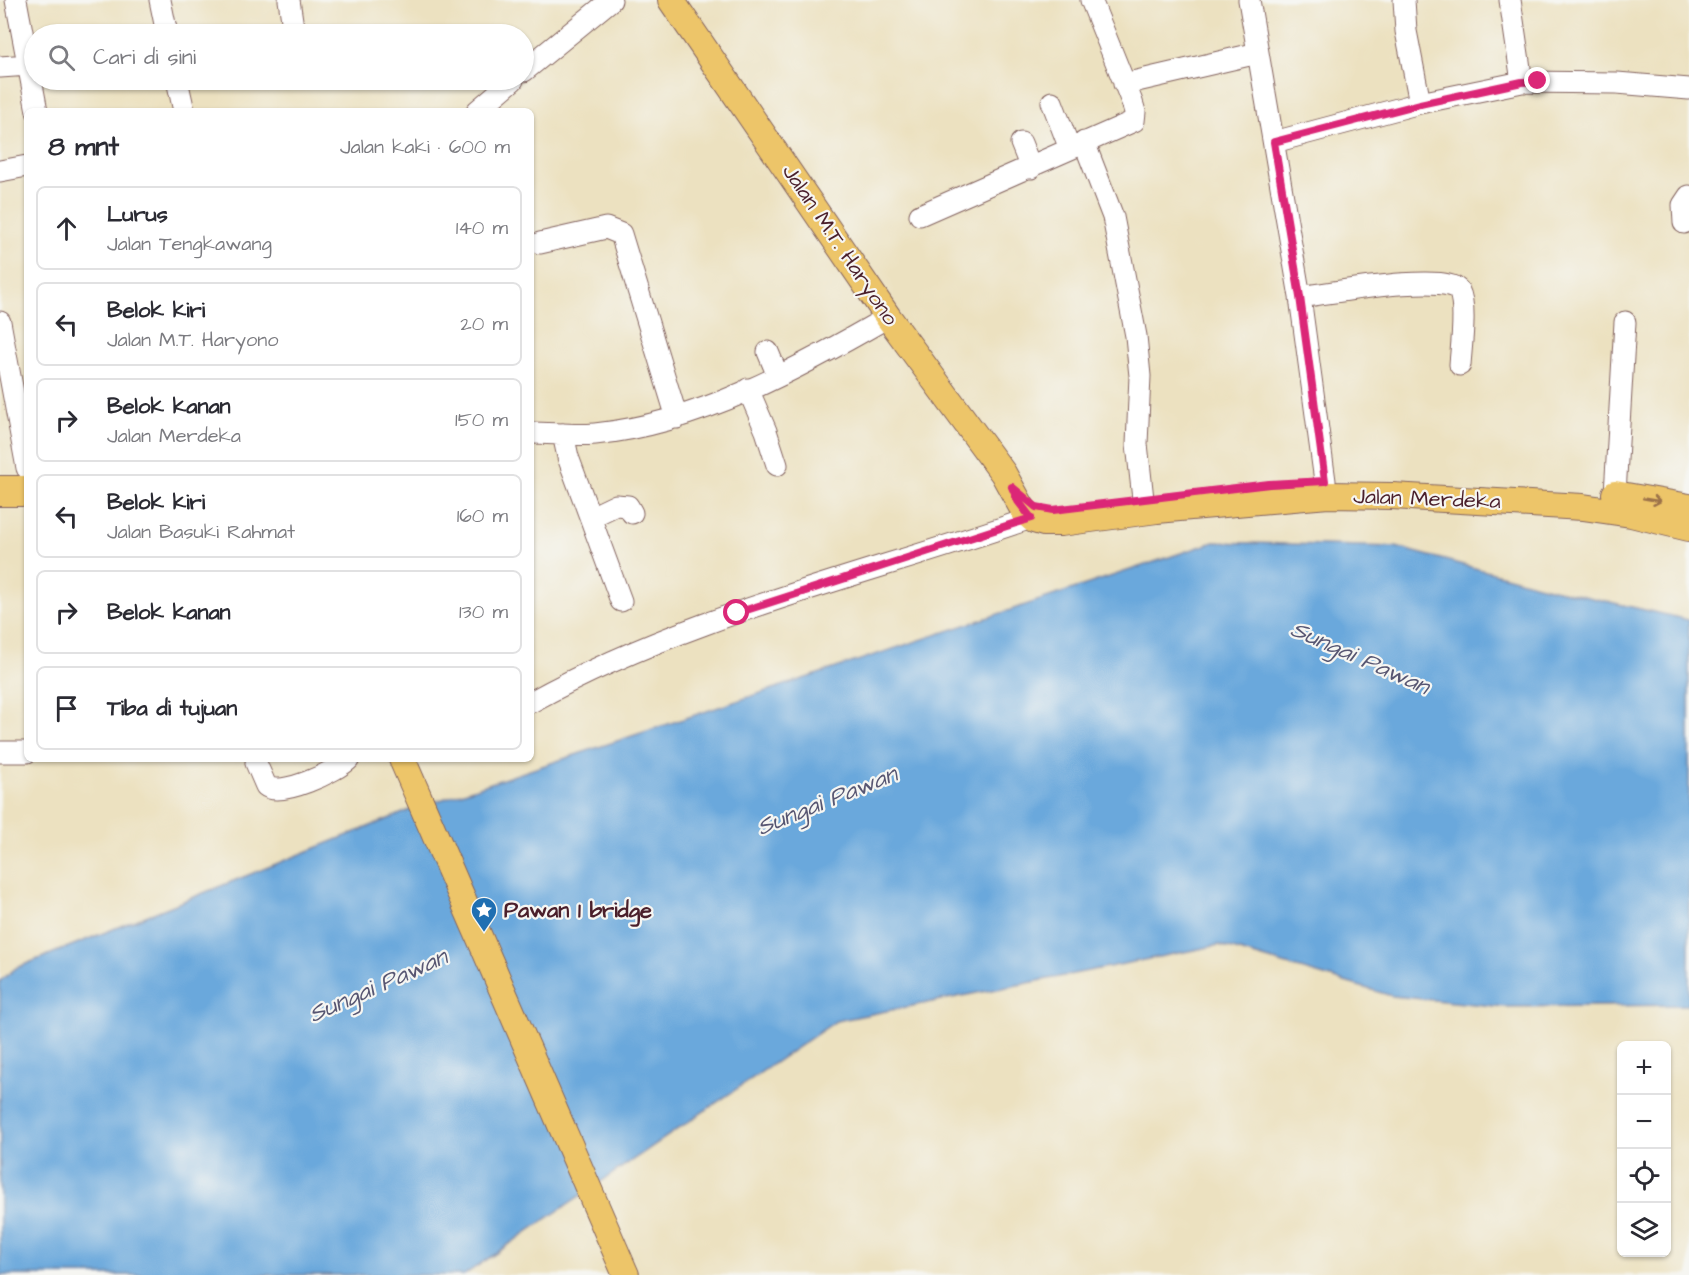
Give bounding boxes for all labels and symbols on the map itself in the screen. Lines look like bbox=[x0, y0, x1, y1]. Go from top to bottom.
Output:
route end bbox=[1524, 67, 1550, 93]
street label: Jalan M.T. Haryono bbox=[774, 158, 906, 333]
street label: Jalan Merdeka bbox=[1353, 481, 1501, 517]
one-way arrow bbox=[1641, 495, 1661, 506]
route start bbox=[723, 599, 749, 625]
water label: Sungai Pawan bbox=[1285, 612, 1437, 705]
water label: Sungai Pawan bbox=[752, 757, 904, 846]
place icon: Pawan 1 bridge bbox=[469, 895, 499, 933]
place label: Pawan 1 bridge bbox=[504, 895, 652, 927]
water label: Sungai Pawan bbox=[303, 939, 455, 1033]

